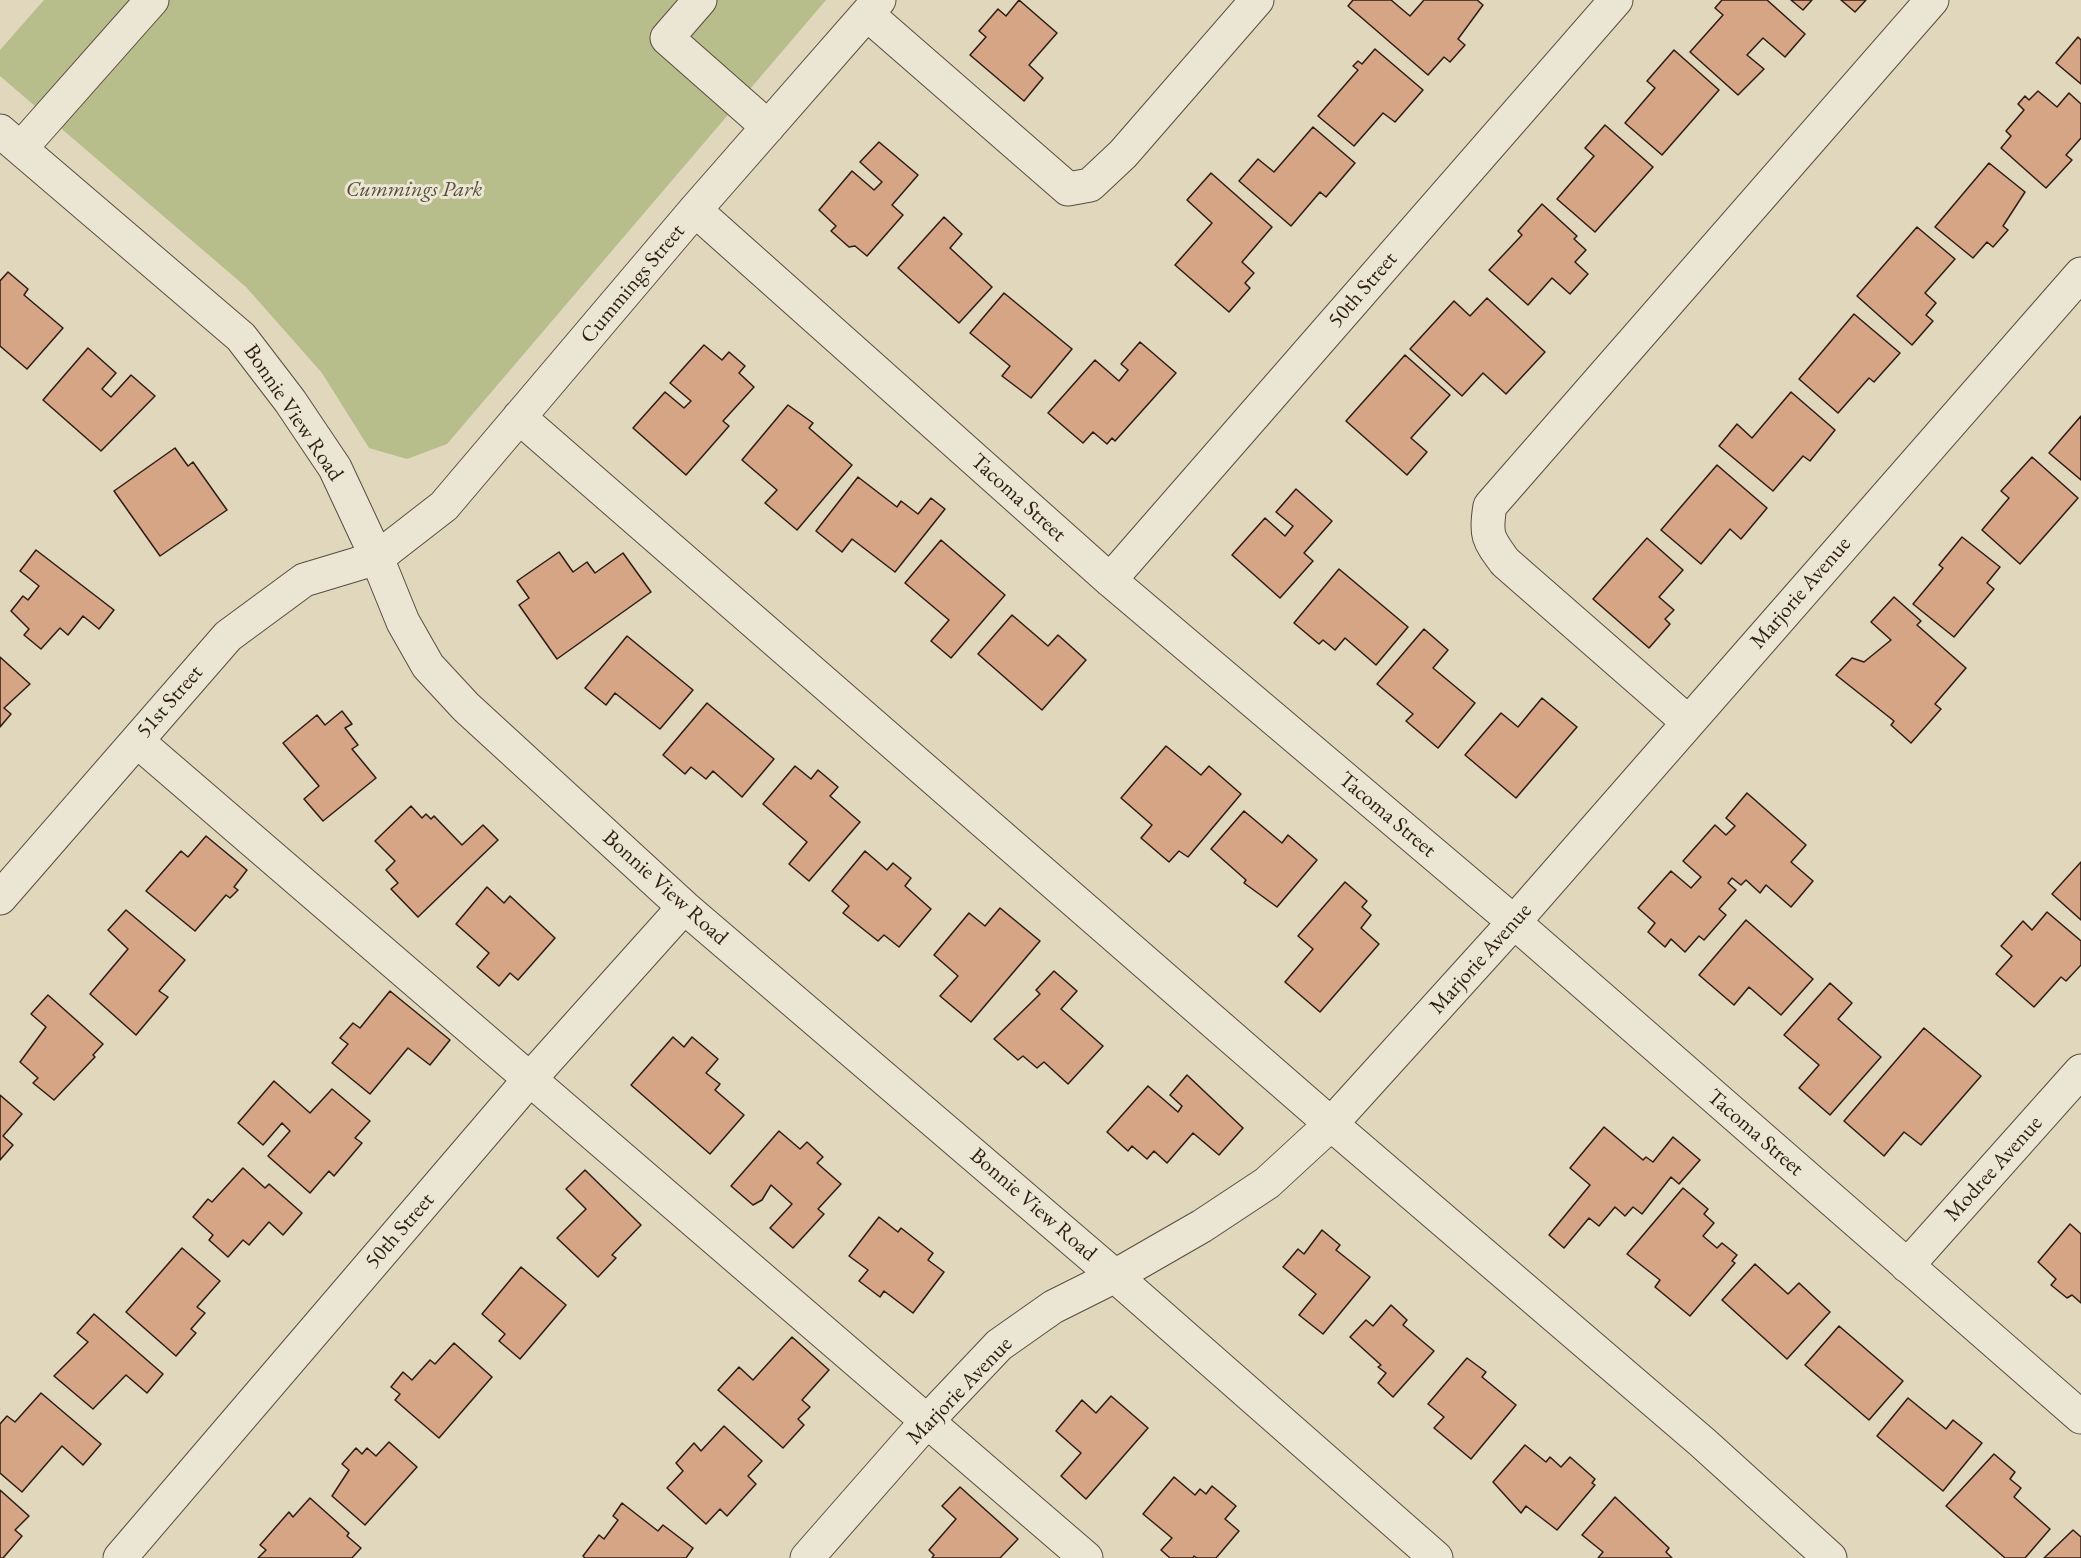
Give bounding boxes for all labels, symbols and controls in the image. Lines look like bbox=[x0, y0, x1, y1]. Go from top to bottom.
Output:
park label: Cummings Park bbox=[346, 177, 482, 203]
street label: Cummings Street bbox=[575, 219, 691, 349]
street label: 50th Street bbox=[1323, 247, 1403, 333]
street label: Bonnie View Road bbox=[238, 340, 348, 486]
street label: Tacoma Street bbox=[965, 448, 1071, 548]
street label: Marjorie Avenue bbox=[1745, 531, 1857, 655]
street label: 51st Street bbox=[131, 660, 209, 744]
street label: Tacoma Street bbox=[1333, 767, 1441, 863]
street label: Bonnie View Road bbox=[597, 825, 733, 951]
street label: Marjorie Avenue bbox=[1424, 898, 1538, 1020]
street label: Tacoma Street bbox=[1701, 1084, 1809, 1182]
street label: Modree Avenue bbox=[1940, 1111, 2048, 1227]
street label: Bonnie View Road bbox=[964, 1143, 1102, 1267]
street label: 50th Street bbox=[360, 1188, 440, 1274]
street label: Marjorie Avenue bbox=[902, 1331, 1018, 1451]

